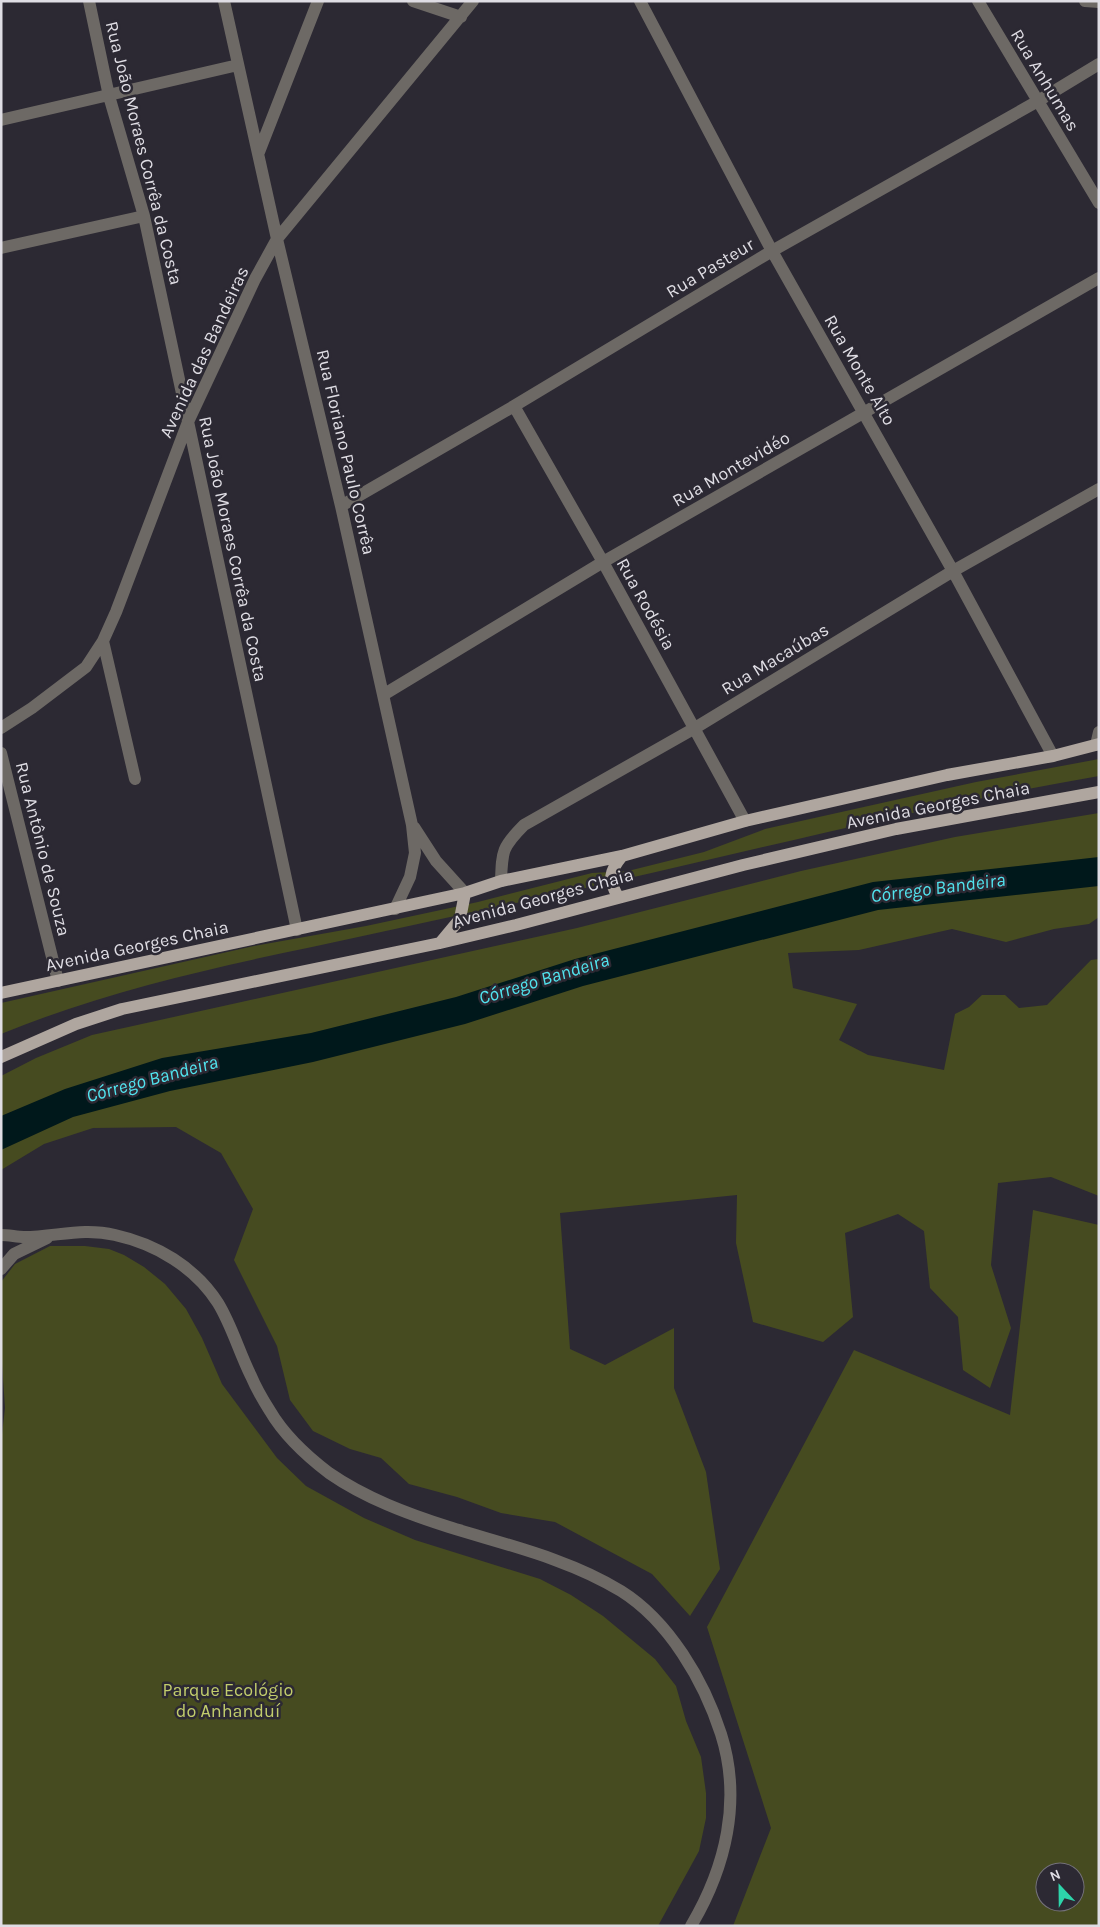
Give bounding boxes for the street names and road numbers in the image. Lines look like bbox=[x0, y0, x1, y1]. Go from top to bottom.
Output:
street label: Rua João Moraes Corrêa da Costa bbox=[101, 19, 187, 287]
street label: Rua Anhumas bbox=[1006, 25, 1084, 135]
street label: Rua Pasteur bbox=[662, 233, 758, 303]
street label: Avenida das Bandeiras bbox=[155, 263, 253, 441]
street label: Rua Monte Alto bbox=[819, 311, 901, 429]
street label: Rua Floriano Paulo Corrêa bbox=[312, 347, 380, 557]
street label: Rua João Moraes Corrêa da Costa bbox=[194, 414, 272, 684]
street label: Rua Montevidéo bbox=[668, 426, 794, 512]
street label: Rua Rodésia bbox=[612, 554, 680, 654]
street label: Rua Macaúbas bbox=[717, 618, 833, 700]
street label: Rua Antônio de Souza bbox=[11, 760, 75, 938]
street label: Avenida Georges Chaia bbox=[844, 776, 1032, 834]
street label: Avenida Georges Chaia bbox=[450, 863, 636, 933]
street label: Avenida Georges Chaia bbox=[44, 916, 230, 976]

